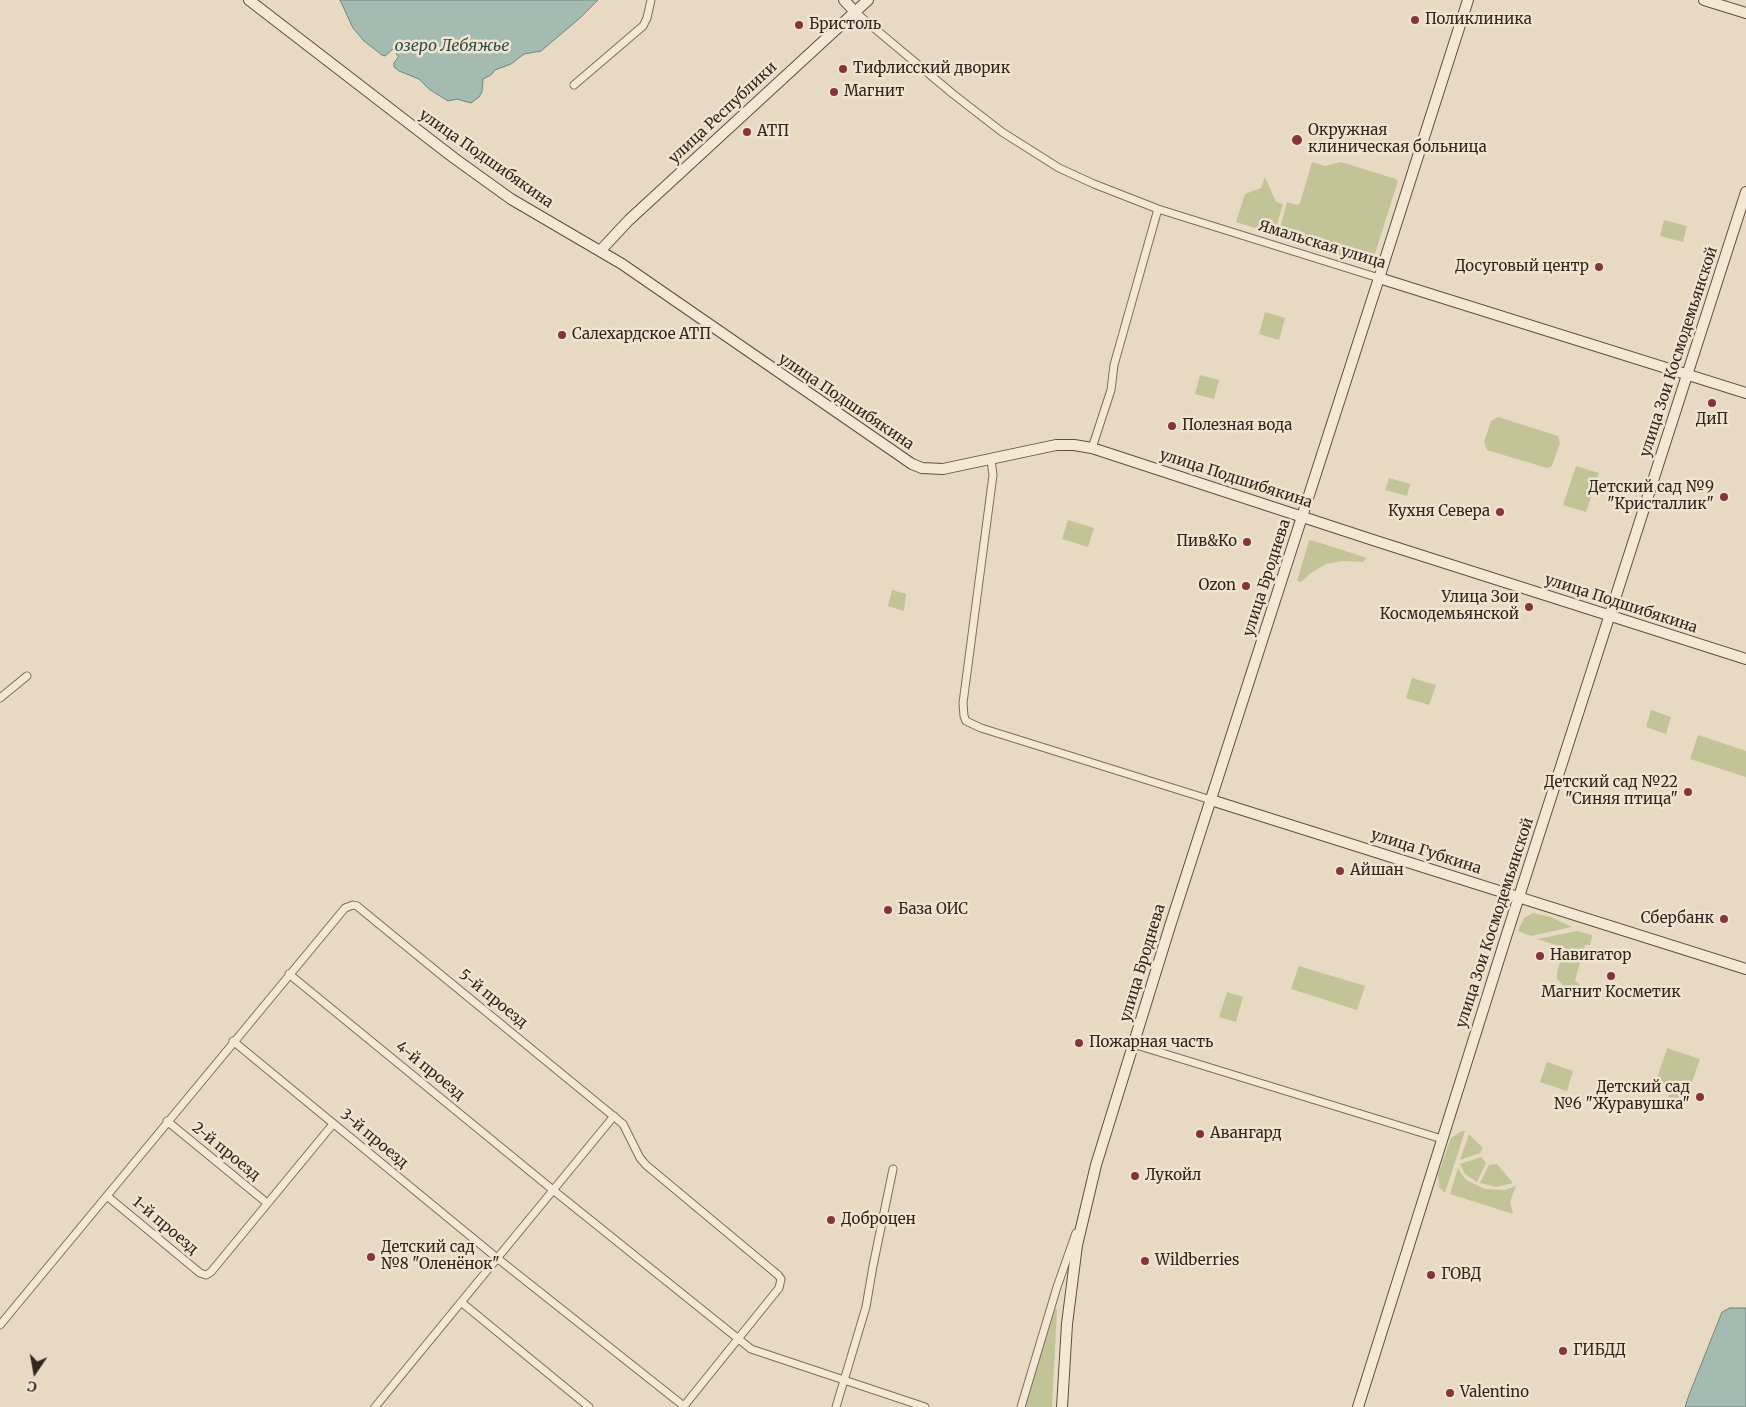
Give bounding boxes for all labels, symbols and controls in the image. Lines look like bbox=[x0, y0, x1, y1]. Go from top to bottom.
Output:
place label: Поликлиника bbox=[1425, 11, 1532, 29]
marker: Поликлиника bbox=[1409, 14, 1421, 26]
place label: Бристоль bbox=[809, 16, 881, 34]
marker: Бристоль bbox=[793, 19, 805, 31]
water label: озеро Лебяжье bbox=[395, 36, 509, 56]
street label: улица Республики bbox=[665, 58, 781, 168]
place label: Тифлисский дворик bbox=[853, 60, 1010, 78]
marker: Тифлисский дворик bbox=[837, 63, 849, 75]
place label: Магнит bbox=[844, 83, 904, 101]
marker: Магнит bbox=[828, 86, 840, 98]
street label: улица Подшибякина bbox=[416, 106, 556, 212]
place label: Окружная клиническая больница bbox=[1308, 122, 1487, 157]
place label: АТП bbox=[757, 123, 789, 141]
marker: АТП bbox=[741, 126, 753, 138]
marker: Окружная клиническая больница bbox=[1290, 133, 1304, 147]
street label: Ямальская улица bbox=[1256, 217, 1388, 273]
street label: улица Зои Космодемьянской bbox=[1636, 244, 1722, 460]
place label: Досуговый центр bbox=[1455, 258, 1589, 276]
marker: Досуговый центр bbox=[1593, 261, 1605, 273]
place label: Салехардское АТП bbox=[572, 326, 711, 344]
marker: Салехардское АТП bbox=[556, 329, 568, 341]
street label: улица Подшибякина bbox=[775, 350, 917, 454]
marker: ДиП bbox=[1706, 397, 1718, 409]
place label: ДиП bbox=[1696, 411, 1728, 429]
place label: Полезная вода bbox=[1182, 417, 1292, 435]
marker: Полезная вода bbox=[1166, 420, 1178, 432]
street label: улица Подшибякина bbox=[1157, 446, 1315, 512]
place label: Детский сад №9 "Кристаллик" bbox=[1588, 479, 1714, 514]
marker: Детский сад №9 "Кристаллик" bbox=[1718, 491, 1730, 503]
place label: Кухня Севера bbox=[1388, 503, 1490, 521]
marker: Кухня Севера bbox=[1494, 506, 1506, 518]
street label: улица Броднева bbox=[1240, 517, 1294, 639]
place label: Пив&Ко bbox=[1176, 533, 1237, 551]
marker: Пив&Ко bbox=[1241, 536, 1253, 548]
street label: улица Подшибякина bbox=[1542, 571, 1700, 637]
place label: Ozon bbox=[1198, 577, 1236, 595]
marker: Ozon bbox=[1240, 580, 1252, 592]
place label: Улица Зои Космодемьянской bbox=[1380, 589, 1519, 624]
marker: Улица Зои Космодемьянской bbox=[1523, 601, 1535, 613]
place label: Детский сад №22 "Синяя птица" bbox=[1544, 774, 1678, 809]
marker: Детский сад №22 "Синяя птица" bbox=[1682, 786, 1694, 798]
street label: улица Зои Космодемьянской bbox=[1452, 815, 1538, 1031]
street label: улица Губкина bbox=[1369, 826, 1483, 878]
place label: Айшан bbox=[1350, 862, 1404, 880]
marker: Айшан bbox=[1334, 865, 1346, 877]
place label: База ОИС bbox=[898, 901, 968, 919]
street label: улица Броднева bbox=[1117, 902, 1169, 1024]
marker: База ОИС bbox=[882, 904, 894, 916]
place label: Сбербанк bbox=[1641, 910, 1714, 928]
marker: Сбербанк bbox=[1718, 913, 1730, 925]
place label: Навигатор bbox=[1550, 947, 1631, 965]
marker: Навигатор bbox=[1534, 950, 1546, 962]
street label: 5-й проезд bbox=[455, 966, 531, 1032]
marker: Магнит Косметик bbox=[1605, 970, 1617, 982]
place label: Магнит Косметик bbox=[1541, 984, 1681, 1002]
place label: Пожарная часть bbox=[1089, 1034, 1213, 1052]
marker: Пожарная часть bbox=[1073, 1037, 1085, 1049]
street label: 4-й проезд bbox=[392, 1038, 468, 1104]
place label: Детский сад №6 "Журавушка" bbox=[1554, 1079, 1690, 1114]
marker: Детский сад №6 "Журавушка" bbox=[1694, 1091, 1706, 1103]
street label: 3-й проезд bbox=[336, 1105, 412, 1173]
street label: 2-й проезд bbox=[188, 1119, 264, 1185]
place label: Авангард bbox=[1210, 1125, 1282, 1143]
marker: Авангард bbox=[1194, 1128, 1206, 1140]
place label: Лукойл bbox=[1145, 1167, 1201, 1185]
marker: Лукойл bbox=[1129, 1170, 1141, 1182]
street label: 1-й проезд bbox=[128, 1193, 202, 1259]
place label: Доброцен bbox=[841, 1211, 916, 1229]
marker: Доброцен bbox=[825, 1214, 837, 1226]
place label: Детский сад №8 "Оленёнок" bbox=[381, 1239, 500, 1274]
marker: Детский сад №8 "Оленёнок" bbox=[365, 1251, 377, 1263]
place label: Wildberries bbox=[1155, 1252, 1239, 1270]
marker: Wildberries bbox=[1139, 1255, 1151, 1267]
place label: ГОВД bbox=[1441, 1266, 1482, 1284]
marker: ГОВД bbox=[1425, 1269, 1437, 1281]
place label: ГИБДД bbox=[1573, 1342, 1626, 1360]
marker: ГИБДД bbox=[1557, 1345, 1569, 1357]
north arrow bbox=[10, 1347, 60, 1397]
text: С bbox=[25, 1377, 38, 1396]
place label: Valentino bbox=[1460, 1384, 1529, 1402]
marker: Valentino bbox=[1444, 1387, 1456, 1399]

